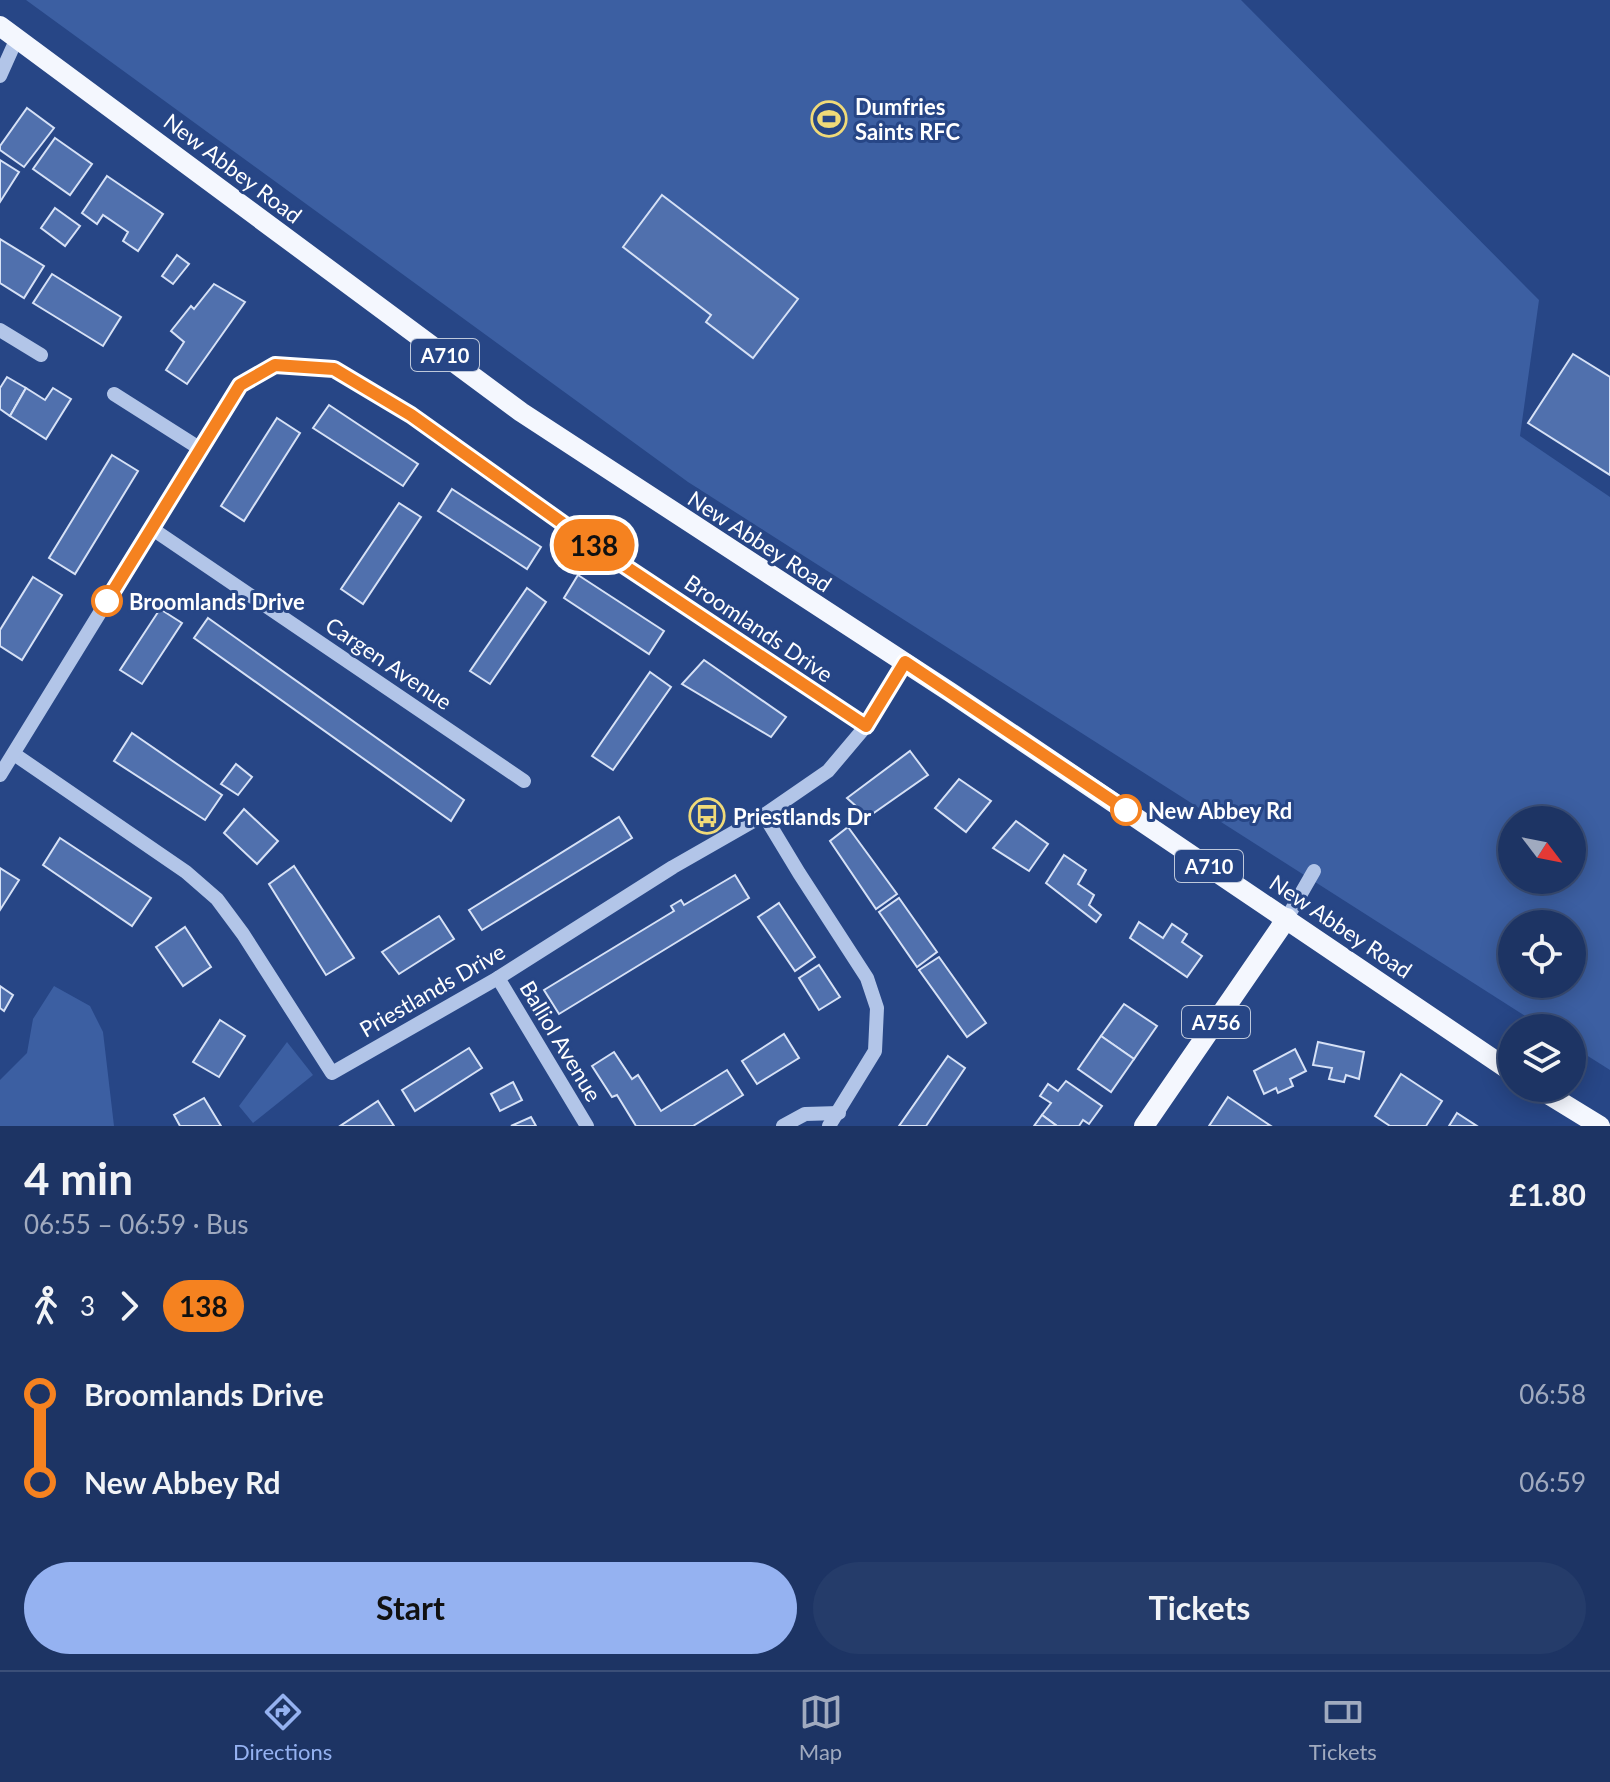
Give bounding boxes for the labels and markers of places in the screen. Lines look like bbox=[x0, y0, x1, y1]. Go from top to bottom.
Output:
place label: Dumfries Saints RFC bbox=[855, 93, 961, 145]
sports icon: Dumfries Saints RFC bbox=[810, 100, 848, 138]
marker: Broomlands Drive bbox=[92, 586, 122, 616]
place label: Broomlands Drive bbox=[129, 588, 305, 615]
marker: New Abbey Rd bbox=[1111, 795, 1141, 825]
bus stop icon: Priestlands Dr bbox=[688, 797, 726, 835]
place label: New Abbey Rd bbox=[1148, 797, 1292, 824]
place label: Priestlands Dr bbox=[733, 803, 872, 830]

